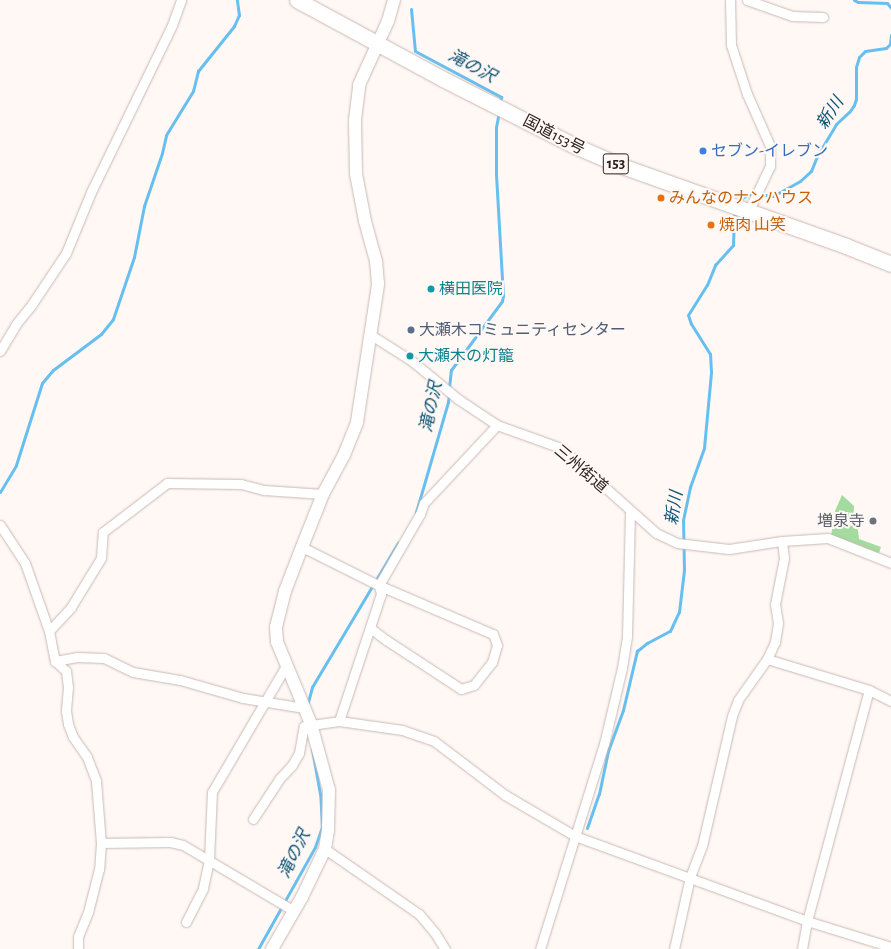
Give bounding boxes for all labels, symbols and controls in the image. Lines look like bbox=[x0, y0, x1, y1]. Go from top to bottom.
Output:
water label: 滝の沢 bbox=[445, 45, 499, 87]
water label: 新川 bbox=[812, 93, 848, 133]
street label: 国道153号 bbox=[520, 111, 588, 159]
place label: セブン-イレブン bbox=[711, 141, 828, 161]
marker: セブン-イレブン bbox=[698, 146, 708, 156]
road number: 153 bbox=[602, 151, 630, 177]
place label: みんなのナンハウス bbox=[669, 188, 813, 208]
marker: みんなのナンハウス bbox=[656, 193, 666, 203]
place label: 焼肉 山笑 bbox=[719, 215, 786, 235]
marker: 焼肉 山笑 bbox=[706, 220, 716, 230]
place label: 横田医院 bbox=[439, 279, 503, 299]
marker: 横田医院 bbox=[426, 284, 436, 294]
place label: 大瀬木コミュニティセンター bbox=[419, 320, 627, 340]
marker: 大瀬木コミュニティセンター bbox=[406, 325, 416, 335]
place label: 大瀬木の灯籠 bbox=[418, 346, 514, 366]
marker: 大瀬木の灯籠 bbox=[405, 351, 415, 361]
water label: 滝の沢 bbox=[416, 380, 446, 434]
street label: 三州街道 bbox=[550, 441, 612, 497]
water label: 新川 bbox=[661, 490, 687, 526]
place label: 増泉寺 bbox=[817, 511, 865, 531]
marker: 増泉寺 bbox=[868, 516, 878, 526]
water label: 滝の沢 bbox=[274, 827, 314, 881]

